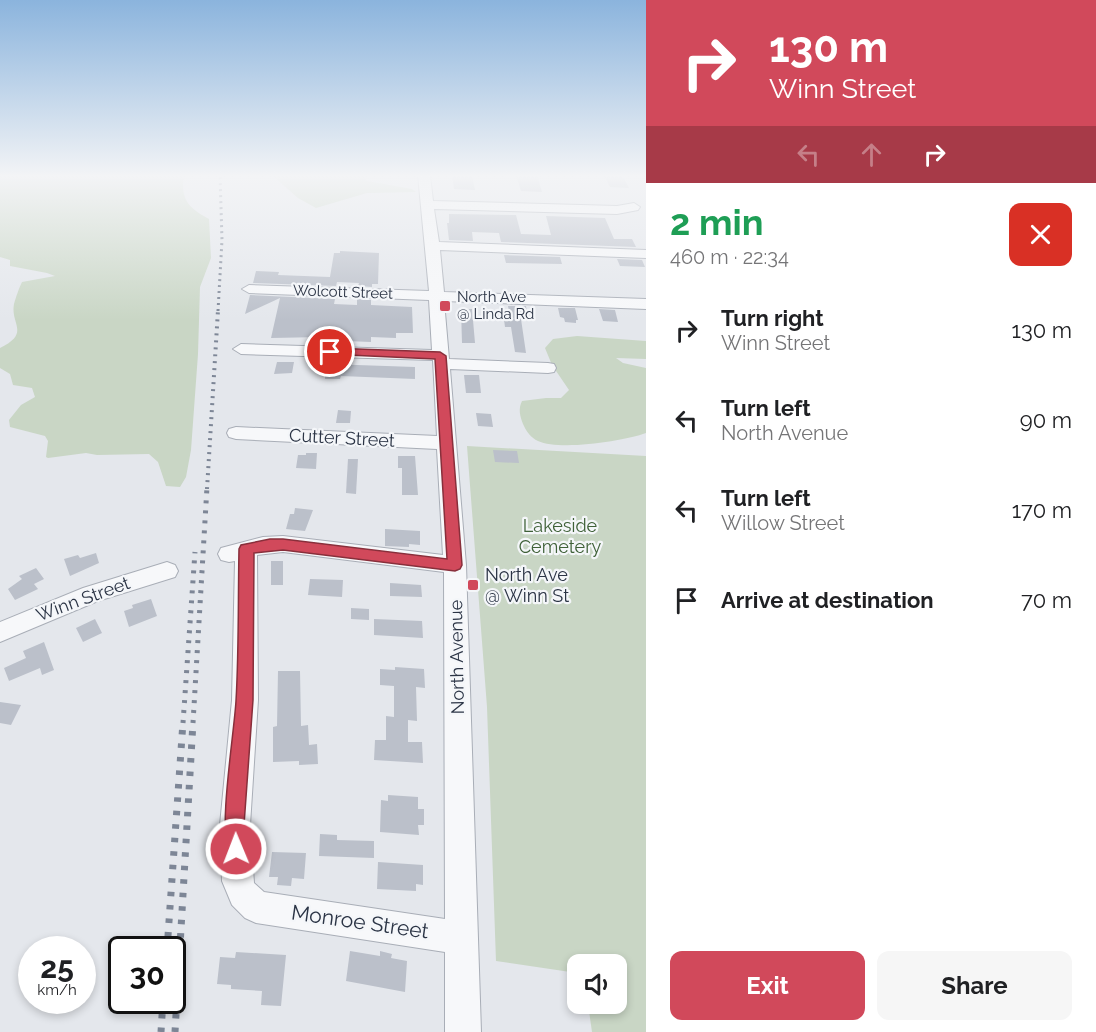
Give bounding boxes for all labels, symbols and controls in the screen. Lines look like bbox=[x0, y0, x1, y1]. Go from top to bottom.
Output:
text: 130 m bbox=[769, 23, 888, 72]
icon: right bbox=[670, 24, 748, 102]
text: Winn Street bbox=[769, 73, 916, 104]
icon: left bbox=[792, 138, 825, 171]
icon: ahead bbox=[855, 138, 888, 171]
icon: right bbox=[918, 138, 951, 171]
text: 2 min bbox=[670, 201, 763, 243]
button: close bbox=[1009, 203, 1072, 266]
text: 460 m · 22:34 bbox=[670, 245, 789, 269]
street label: Wolcott Street bbox=[293, 281, 393, 303]
place label: North Ave @ Linda Rd bbox=[457, 288, 534, 323]
marker: North Ave @ Linda Rd bbox=[438, 299, 452, 313]
text: Turn right bbox=[721, 305, 824, 331]
icon: right bbox=[670, 314, 703, 347]
text: 130 m bbox=[1012, 317, 1072, 343]
pin bbox=[304, 326, 355, 377]
text: Winn Street bbox=[721, 331, 830, 355]
icon: arrive bbox=[313, 335, 346, 368]
text: Turn left bbox=[721, 395, 811, 421]
icon: left bbox=[670, 404, 703, 437]
text: 90 m bbox=[1020, 407, 1072, 433]
text: North Avenue bbox=[721, 421, 848, 445]
street label: Cutter Street bbox=[289, 424, 395, 451]
text: Turn left bbox=[721, 485, 811, 511]
icon: left bbox=[670, 494, 703, 527]
text: 170 m bbox=[1012, 497, 1072, 523]
text: Willow Street bbox=[721, 511, 845, 535]
park label: Lakeside Cemetery bbox=[519, 515, 601, 557]
place label: North Ave @ Winn St bbox=[485, 564, 569, 606]
street label: Winn Street bbox=[33, 572, 133, 625]
marker: North Ave @ Winn St bbox=[466, 578, 480, 592]
icon: arrive bbox=[670, 584, 703, 617]
text: Arrive at destination bbox=[721, 587, 934, 613]
text: 70 m bbox=[1021, 587, 1072, 613]
street label: North Avenue bbox=[445, 599, 468, 714]
position arrow bbox=[204, 817, 268, 881]
street label: Monroe Street bbox=[290, 899, 430, 944]
speed limit sign: 30 bbox=[108, 936, 186, 1014]
text: 25 bbox=[40, 950, 74, 985]
button: Exit bbox=[670, 951, 865, 1020]
button: Share bbox=[877, 951, 1072, 1020]
map controls bbox=[567, 954, 627, 1014]
button: sound bbox=[567, 954, 627, 1014]
text: km/h bbox=[37, 981, 77, 999]

